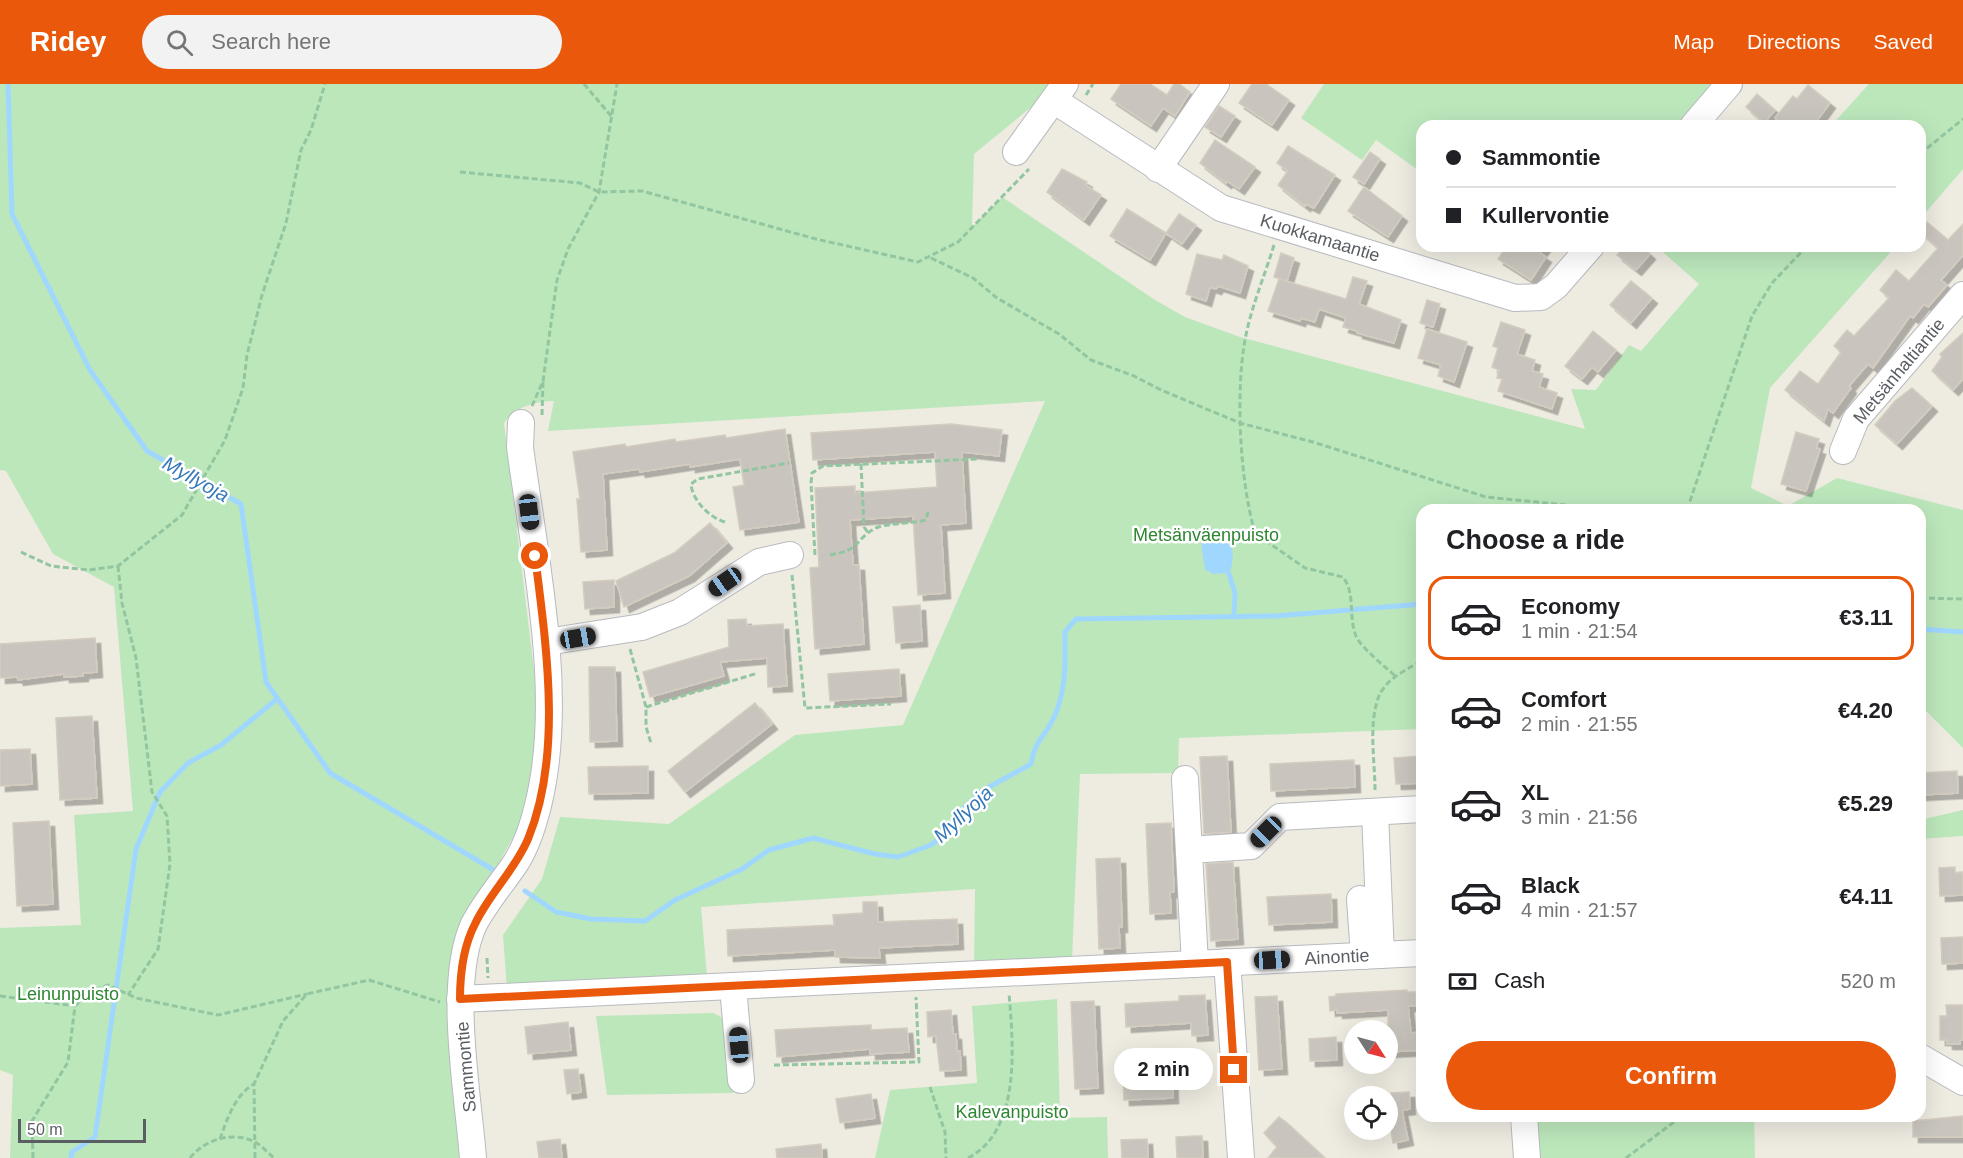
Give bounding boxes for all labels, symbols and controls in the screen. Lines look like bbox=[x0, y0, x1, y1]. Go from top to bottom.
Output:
search box bbox=[142, 15, 562, 69]
text: Ridey bbox=[30, 26, 106, 57]
icon: search bbox=[163, 26, 196, 59]
text: Search here bbox=[211, 29, 331, 54]
text: Map bbox=[1673, 30, 1714, 53]
text: Directions bbox=[1747, 30, 1840, 53]
text: Saved bbox=[1873, 30, 1933, 53]
text: Sammontie bbox=[1482, 145, 1601, 170]
text: Kullervontie bbox=[1482, 203, 1609, 228]
street label: Kuokkamaantie bbox=[1258, 210, 1382, 266]
street label: Metsänhaltiantie bbox=[1849, 314, 1949, 428]
water label: Myllyoja bbox=[159, 452, 233, 506]
car bbox=[518, 493, 540, 531]
park label: Metsänväenpuisto bbox=[1133, 525, 1279, 545]
text: Choose a ride bbox=[1446, 525, 1625, 555]
route start bbox=[521, 542, 548, 569]
car bbox=[705, 564, 745, 600]
icon: car bbox=[1449, 591, 1503, 645]
text: Economy bbox=[1521, 594, 1620, 619]
text: €3.11 bbox=[1839, 605, 1893, 630]
text: 1 min · 21:54 bbox=[1521, 620, 1638, 642]
car bbox=[559, 626, 597, 650]
icon: car bbox=[1449, 684, 1503, 738]
text: Comfort bbox=[1521, 687, 1607, 712]
text: €4.20 bbox=[1838, 698, 1893, 723]
text: 2 min · 21:55 bbox=[1521, 713, 1638, 735]
icon: car bbox=[1449, 777, 1503, 831]
text: XL bbox=[1521, 780, 1549, 805]
water label: Myllyoja bbox=[929, 781, 997, 847]
text: €5.29 bbox=[1838, 791, 1893, 816]
text: 3 min · 21:56 bbox=[1521, 806, 1638, 828]
car bbox=[1247, 813, 1285, 851]
icon: car bbox=[1449, 870, 1503, 924]
text: Black bbox=[1521, 873, 1580, 898]
text: €4.11 bbox=[1839, 884, 1893, 909]
text: 4 min · 21:57 bbox=[1521, 899, 1638, 921]
street label: Ainontie bbox=[1304, 945, 1370, 969]
car bbox=[1254, 950, 1290, 970]
icon: cash bbox=[1446, 965, 1479, 998]
text: Cash bbox=[1494, 968, 1545, 993]
text: 520 m bbox=[1840, 970, 1896, 992]
park label: Leinunpuisto bbox=[17, 984, 119, 1004]
north arrow bbox=[1344, 1020, 1398, 1074]
map controls bbox=[1344, 1020, 1398, 1140]
street label: Sammontie bbox=[452, 1021, 480, 1113]
car bbox=[728, 1026, 750, 1064]
button: Confirm bbox=[1446, 1041, 1896, 1110]
callout: 2 min bbox=[1114, 1049, 1213, 1091]
route end bbox=[1220, 1056, 1247, 1083]
text: 2 min bbox=[1137, 1058, 1190, 1080]
button: locate bbox=[1344, 1086, 1398, 1140]
park label: Kalevanpuisto bbox=[955, 1102, 1069, 1122]
scale bar bbox=[18, 1116, 146, 1144]
text: 50 m bbox=[27, 1121, 63, 1138]

